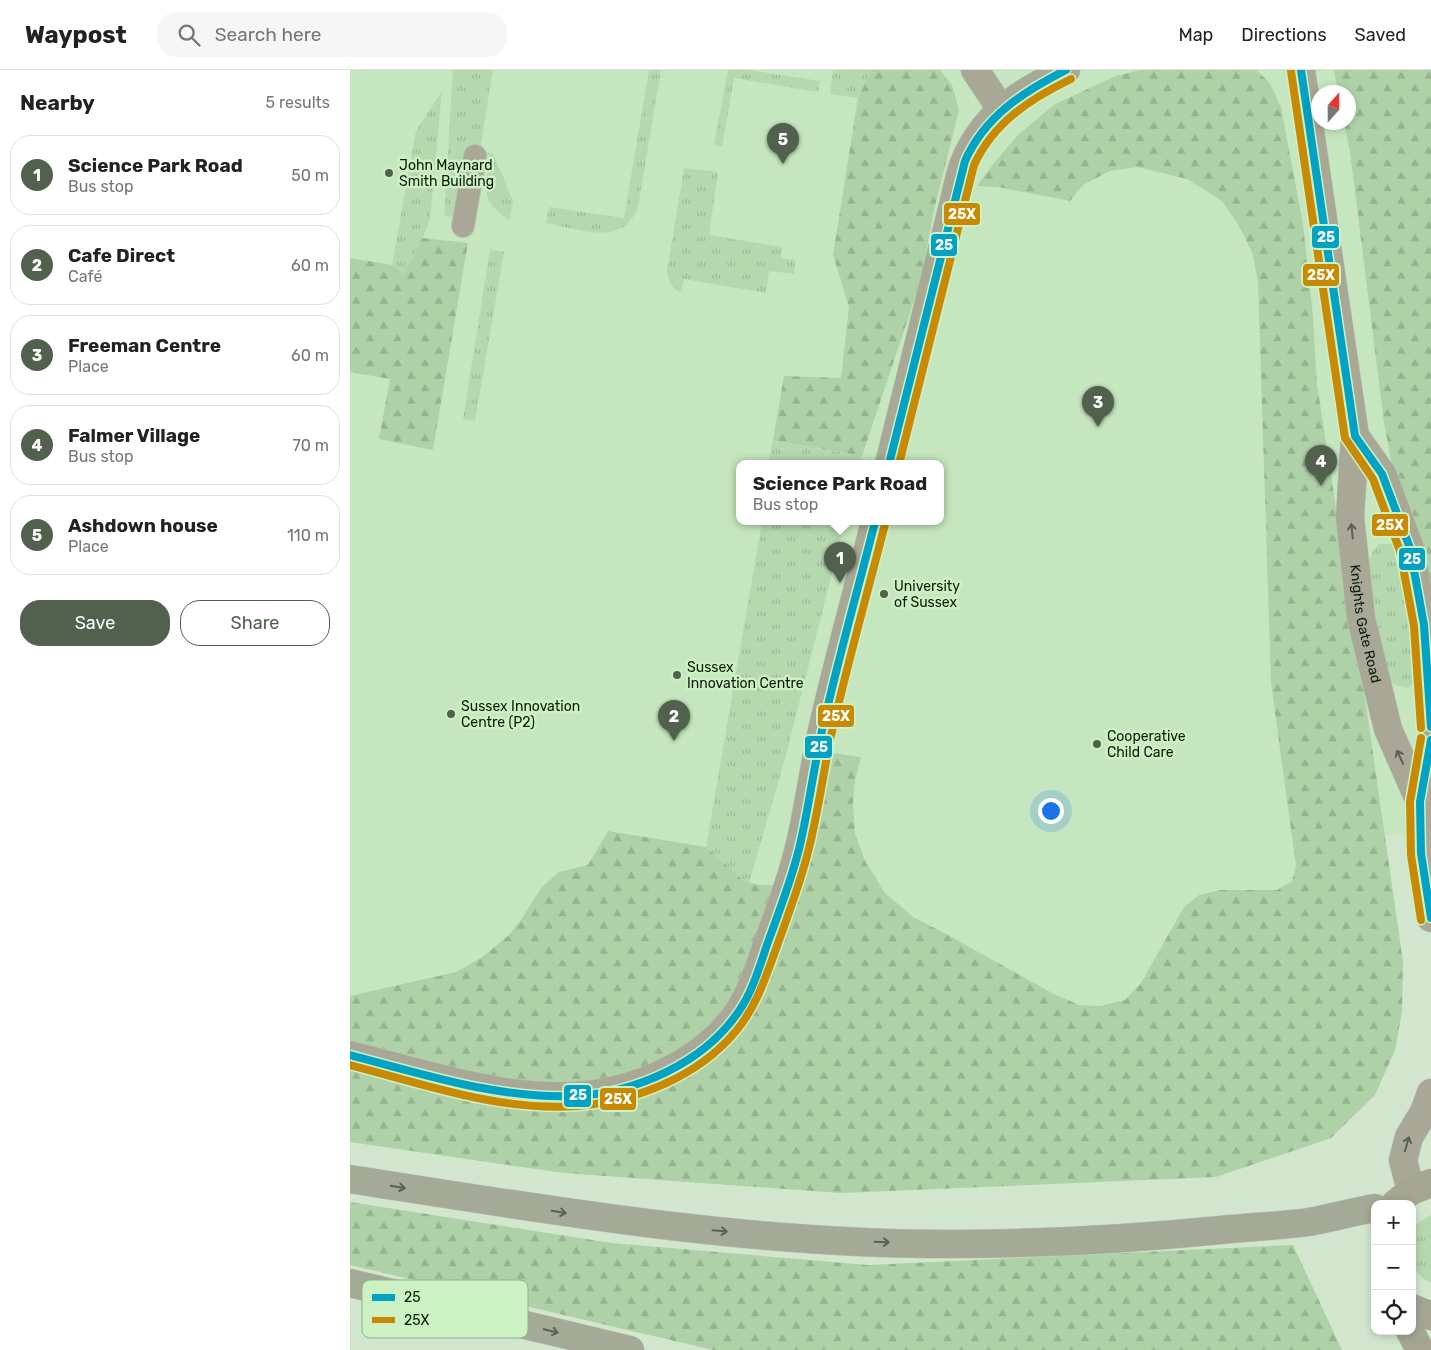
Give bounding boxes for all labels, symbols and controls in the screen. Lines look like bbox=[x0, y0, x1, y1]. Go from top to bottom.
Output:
search box bbox=[157, 12, 507, 57]
text: Waypost bbox=[25, 21, 127, 49]
icon: search bbox=[175, 21, 203, 49]
text: Search here bbox=[215, 23, 321, 46]
text: Map bbox=[1178, 24, 1213, 46]
text: Directions bbox=[1241, 24, 1327, 46]
text: Saved bbox=[1355, 24, 1406, 46]
north arrow bbox=[1311, 85, 1356, 130]
text: Nearby bbox=[20, 90, 95, 115]
text: 5 results bbox=[266, 93, 330, 112]
pin: 5 bbox=[767, 123, 799, 164]
text: Science Park Road bbox=[68, 154, 243, 177]
place label: John Maynard Smith Building bbox=[399, 157, 494, 190]
text: 1 bbox=[33, 166, 41, 185]
text: 50 m bbox=[291, 166, 329, 185]
marker: John Maynard Smith Building bbox=[383, 167, 395, 179]
text: Bus stop bbox=[68, 177, 134, 196]
line badge: 25X bbox=[943, 202, 981, 226]
text: 25X bbox=[948, 206, 976, 223]
line badge: 25 bbox=[1311, 225, 1340, 249]
text: 25 bbox=[1317, 229, 1335, 246]
line badge: 25 bbox=[930, 233, 958, 257]
text: 25 bbox=[935, 237, 953, 254]
text: Cafe Direct bbox=[68, 244, 175, 267]
text: 2 bbox=[32, 256, 42, 275]
text: 60 m bbox=[291, 256, 329, 275]
line badge: 25X bbox=[1302, 263, 1340, 287]
text: Café bbox=[68, 267, 102, 286]
text: 25X bbox=[1307, 267, 1335, 284]
text: Freeman Centre bbox=[68, 334, 221, 357]
text: 3 bbox=[32, 346, 42, 365]
text: 60 m bbox=[291, 346, 329, 365]
text: Place bbox=[68, 357, 109, 376]
pin: 3 bbox=[1082, 386, 1114, 427]
text: Falmer Village bbox=[68, 424, 200, 447]
text: 4 bbox=[32, 436, 42, 455]
text: 70 m bbox=[292, 436, 329, 455]
pin: 4 bbox=[1305, 445, 1337, 486]
text: Bus stop bbox=[68, 447, 134, 466]
popup bbox=[736, 460, 944, 525]
text: Science Park Road bbox=[753, 472, 927, 495]
text: Bus stop bbox=[753, 495, 818, 514]
line badge: 25X bbox=[1371, 513, 1409, 537]
text: Ashdown house bbox=[68, 514, 218, 537]
text: 25X bbox=[1376, 517, 1404, 534]
one-way arrow bbox=[1347, 523, 1357, 539]
text: 5 bbox=[32, 526, 42, 545]
text: 110 m bbox=[287, 526, 329, 545]
text: Place bbox=[68, 537, 109, 556]
pin: 1 bbox=[824, 542, 856, 583]
line badge: 25 bbox=[1398, 547, 1426, 571]
text: 25 bbox=[1403, 551, 1421, 568]
street label: Knights Gate Road bbox=[1347, 564, 1385, 685]
place label: University of Sussex bbox=[894, 578, 960, 611]
marker: University of Sussex bbox=[878, 588, 890, 600]
button: Save bbox=[20, 600, 170, 646]
button: Share bbox=[180, 600, 330, 646]
place label: Sussex Innovation Centre bbox=[687, 659, 804, 692]
marker: Sussex Innovation Centre bbox=[671, 669, 683, 681]
place label: Sussex Innovation Centre (P2) bbox=[461, 698, 580, 731]
pin: 2 bbox=[658, 700, 690, 741]
line badge: 25X bbox=[817, 704, 855, 728]
marker: Sussex Innovation Centre (P2) bbox=[445, 708, 457, 720]
text: 25X bbox=[822, 708, 850, 725]
place label: Cooperative Child Care bbox=[1107, 728, 1186, 761]
line badge: 25 bbox=[804, 735, 833, 759]
marker: Cooperative Child Care bbox=[1091, 738, 1103, 750]
text: 25 bbox=[810, 739, 828, 756]
one-way arrow bbox=[1395, 750, 1405, 765]
your location bbox=[1038, 798, 1064, 824]
line badge: 25 bbox=[563, 1084, 592, 1108]
text: 25 bbox=[569, 1087, 587, 1104]
line badge: 25X bbox=[599, 1087, 637, 1111]
text: 25X bbox=[604, 1091, 632, 1108]
one-way arrow bbox=[1403, 1136, 1412, 1152]
one-way arrow bbox=[390, 1182, 406, 1192]
map controls bbox=[1371, 1200, 1416, 1335]
button: + bbox=[1371, 1200, 1416, 1245]
one-way arrow bbox=[550, 1207, 566, 1217]
one-way arrow bbox=[712, 1227, 728, 1236]
one-way arrow bbox=[874, 1238, 890, 1247]
button: − bbox=[1371, 1245, 1416, 1290]
legend bbox=[362, 1280, 528, 1338]
text: 25 bbox=[404, 1289, 421, 1306]
button: locate bbox=[1371, 1290, 1416, 1335]
text: 25X bbox=[404, 1312, 430, 1329]
one-way arrow bbox=[542, 1327, 558, 1336]

